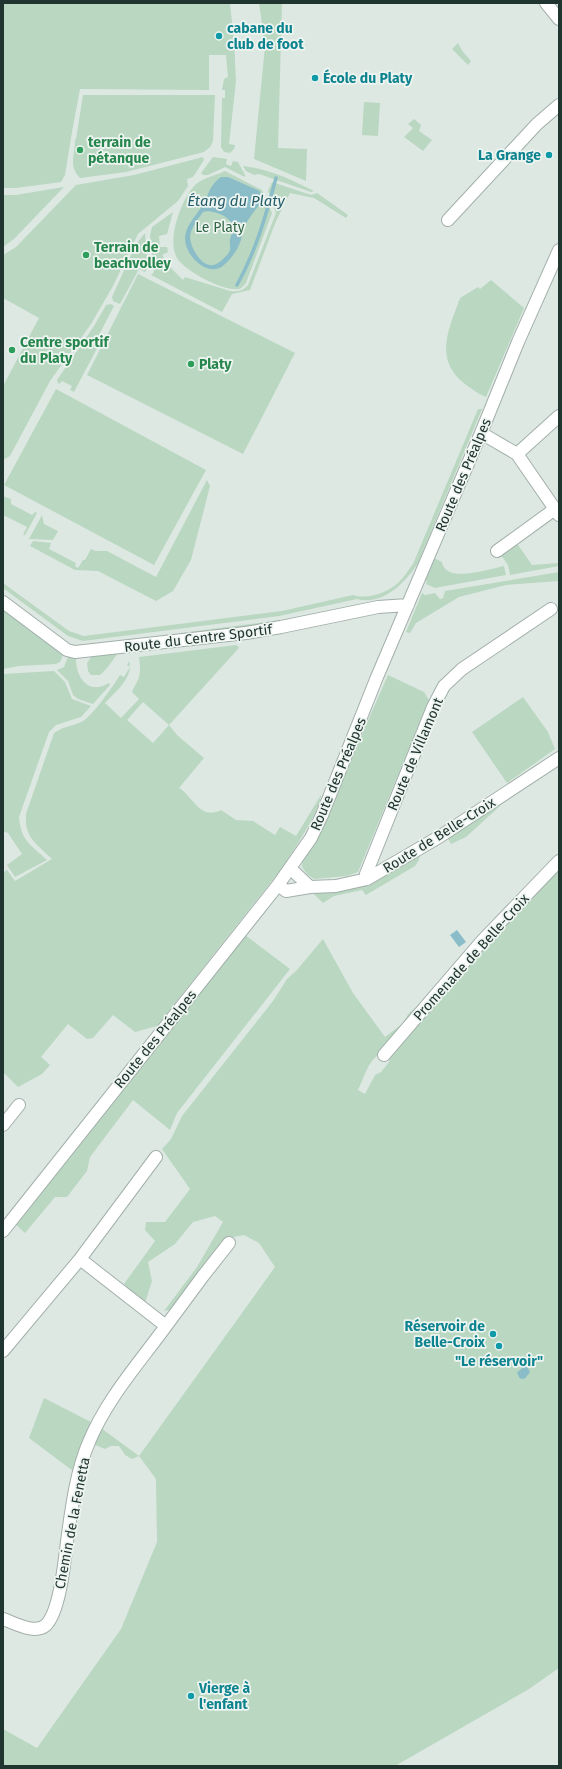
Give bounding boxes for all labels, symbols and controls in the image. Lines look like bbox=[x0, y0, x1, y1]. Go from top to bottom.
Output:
place label: cabane du club de foot bbox=[227, 20, 304, 53]
marker: cabane du club de foot bbox=[214, 31, 224, 41]
place label: École du Platy bbox=[323, 69, 413, 87]
marker: École du Platy bbox=[310, 73, 320, 83]
place label: terrain de pétanque bbox=[88, 134, 151, 167]
marker: terrain de pétanque bbox=[75, 145, 85, 155]
place label: La Grange bbox=[478, 147, 541, 164]
marker: La Grange bbox=[544, 150, 554, 160]
water label: Étang du Platy bbox=[187, 192, 286, 210]
park label: Le Platy bbox=[195, 219, 245, 236]
place label: Terrain de beachvolley bbox=[94, 239, 171, 272]
marker: Terrain de beachvolley bbox=[81, 250, 91, 260]
place label: Centre sportif du Platy bbox=[20, 334, 110, 367]
marker: Centre sportif du Platy bbox=[7, 345, 17, 355]
place label: Platy bbox=[199, 356, 232, 373]
marker: Platy bbox=[186, 359, 196, 369]
street label: Route des Préalpes bbox=[432, 416, 495, 534]
street label: Route du Centre Sportif bbox=[123, 621, 274, 656]
street label: Route de Villamont bbox=[384, 694, 447, 813]
street label: Route des Préalpes bbox=[307, 715, 370, 833]
street label: Route de Belle-Croix bbox=[380, 794, 499, 877]
street label: Promenade de Belle-Croix bbox=[410, 890, 533, 1024]
street label: Route des Préalpes bbox=[111, 986, 200, 1092]
place label: Réservoir de Belle-Croix bbox=[404, 1318, 486, 1351]
marker: Réservoir de Belle-Croix bbox=[488, 1329, 498, 1339]
marker: "Le réservoir" bbox=[494, 1341, 504, 1351]
place label: "Le réservoir" bbox=[455, 1353, 543, 1370]
street label: Chemin de la Fenetta bbox=[51, 1456, 94, 1590]
place label: Vierge à l'enfant bbox=[198, 1680, 251, 1713]
marker: Vierge à l'enfant bbox=[186, 1691, 196, 1701]

